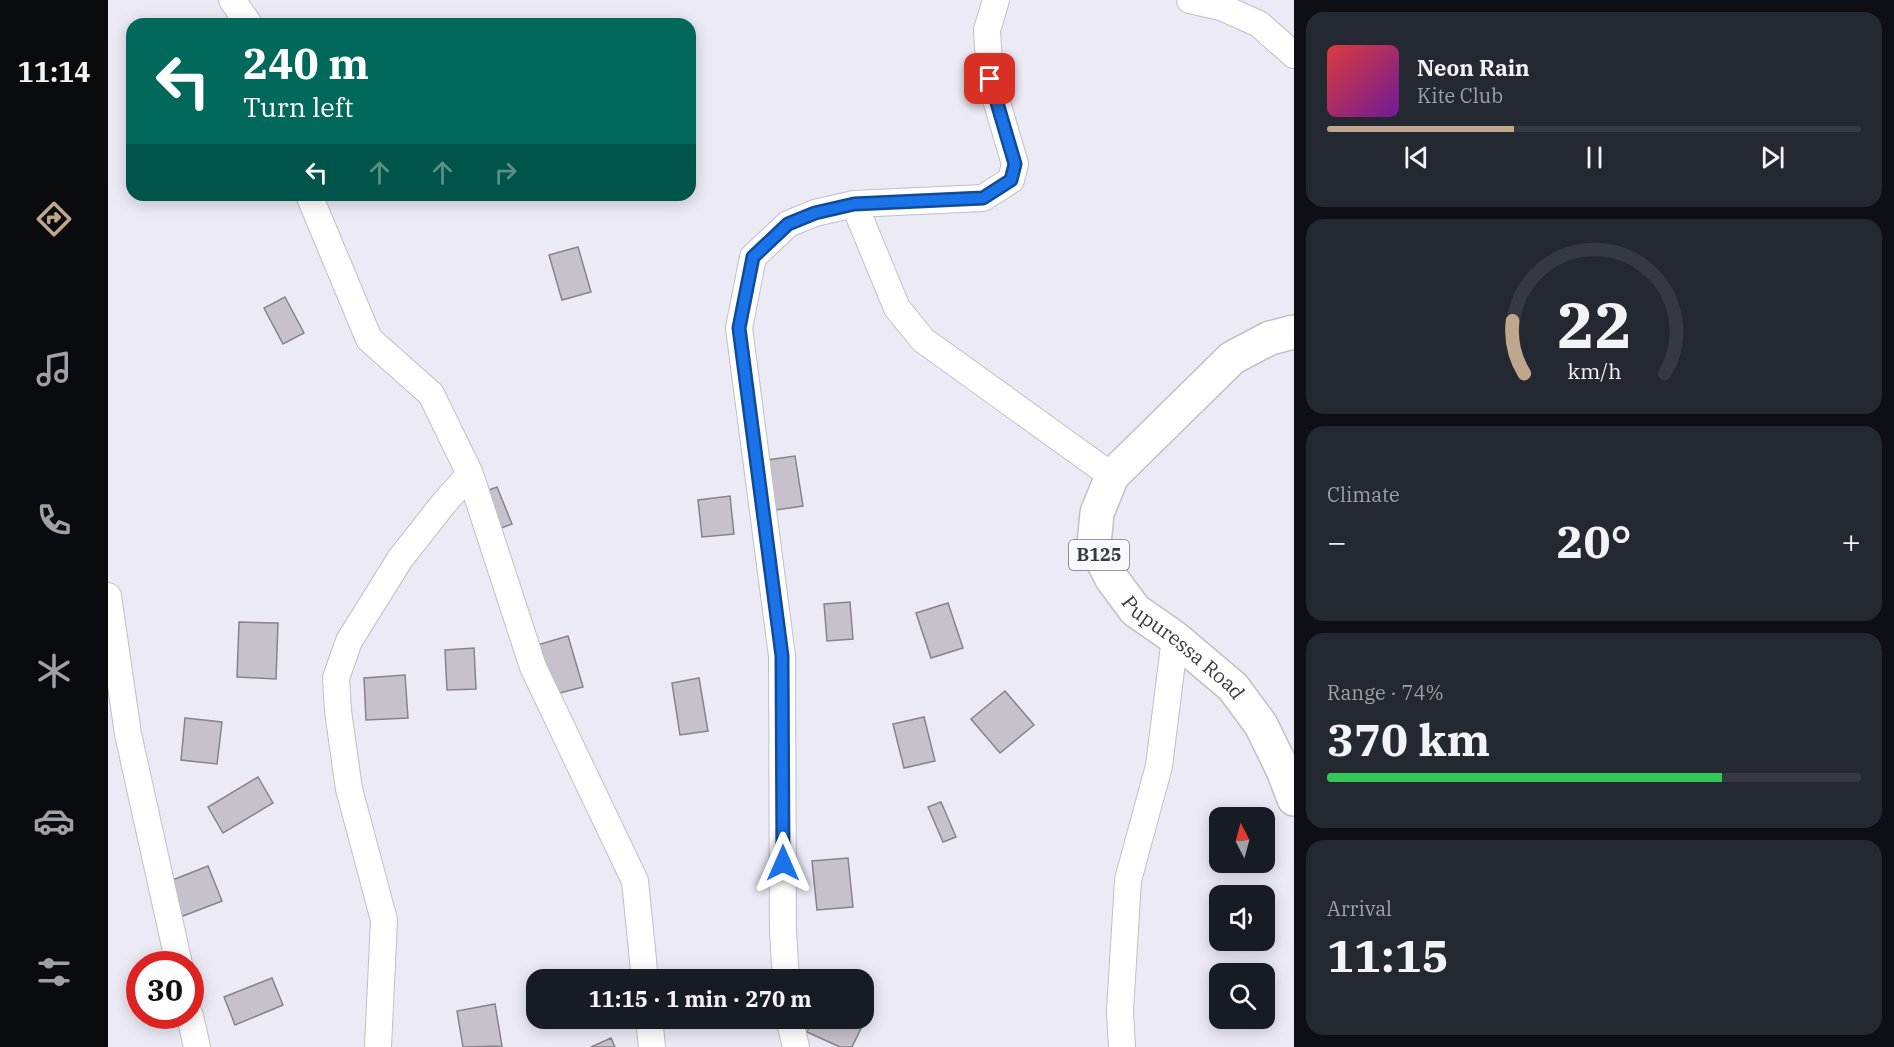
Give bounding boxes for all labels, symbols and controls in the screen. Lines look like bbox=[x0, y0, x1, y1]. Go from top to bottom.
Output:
text: 240 m bbox=[243, 36, 369, 91]
icon: left bbox=[144, 42, 222, 120]
pin bbox=[964, 53, 1015, 104]
text: Neon Rain bbox=[1417, 53, 1530, 82]
text: 11:14 bbox=[18, 54, 90, 89]
icon: arrive bbox=[973, 62, 1006, 95]
text: Kite Club bbox=[1417, 82, 1503, 109]
text: Turn left bbox=[243, 89, 354, 124]
icon: previous bbox=[1400, 141, 1433, 174]
icon: pause bbox=[1578, 141, 1611, 174]
icon: next bbox=[1756, 141, 1789, 174]
icon: left bbox=[300, 156, 333, 189]
icon: ahead bbox=[363, 156, 396, 189]
icon: ahead bbox=[426, 156, 459, 189]
icon: right bbox=[489, 156, 522, 189]
icon: directions bbox=[33, 198, 75, 240]
text: 22 bbox=[1557, 284, 1631, 365]
icon: music bbox=[33, 348, 75, 390]
text: km/h bbox=[1567, 357, 1621, 385]
text: Climate bbox=[1327, 481, 1400, 508]
icon: phone bbox=[33, 499, 75, 541]
text: 20° bbox=[1556, 512, 1632, 570]
text: − bbox=[1327, 520, 1347, 563]
text: + bbox=[1841, 520, 1861, 563]
road number: B125 bbox=[1069, 540, 1129, 570]
street label: Pupuressa Road bbox=[1116, 590, 1251, 705]
icon: climate bbox=[33, 650, 75, 692]
text: Range · 74% bbox=[1327, 679, 1444, 706]
text: 370 km bbox=[1327, 710, 1490, 768]
icon: car bbox=[33, 800, 75, 842]
north arrow bbox=[1209, 807, 1275, 873]
map controls bbox=[1209, 807, 1275, 1029]
position arrow bbox=[751, 831, 815, 895]
button: sound bbox=[1209, 885, 1275, 951]
text: Arrival bbox=[1327, 895, 1392, 922]
text: 11:15 bbox=[1327, 926, 1449, 984]
icon: filters bbox=[33, 951, 75, 993]
speed limit sign: 30 bbox=[126, 951, 204, 1029]
button: search bbox=[1209, 963, 1275, 1029]
text: 11:15 · 1 min · 270 m bbox=[588, 984, 812, 1013]

